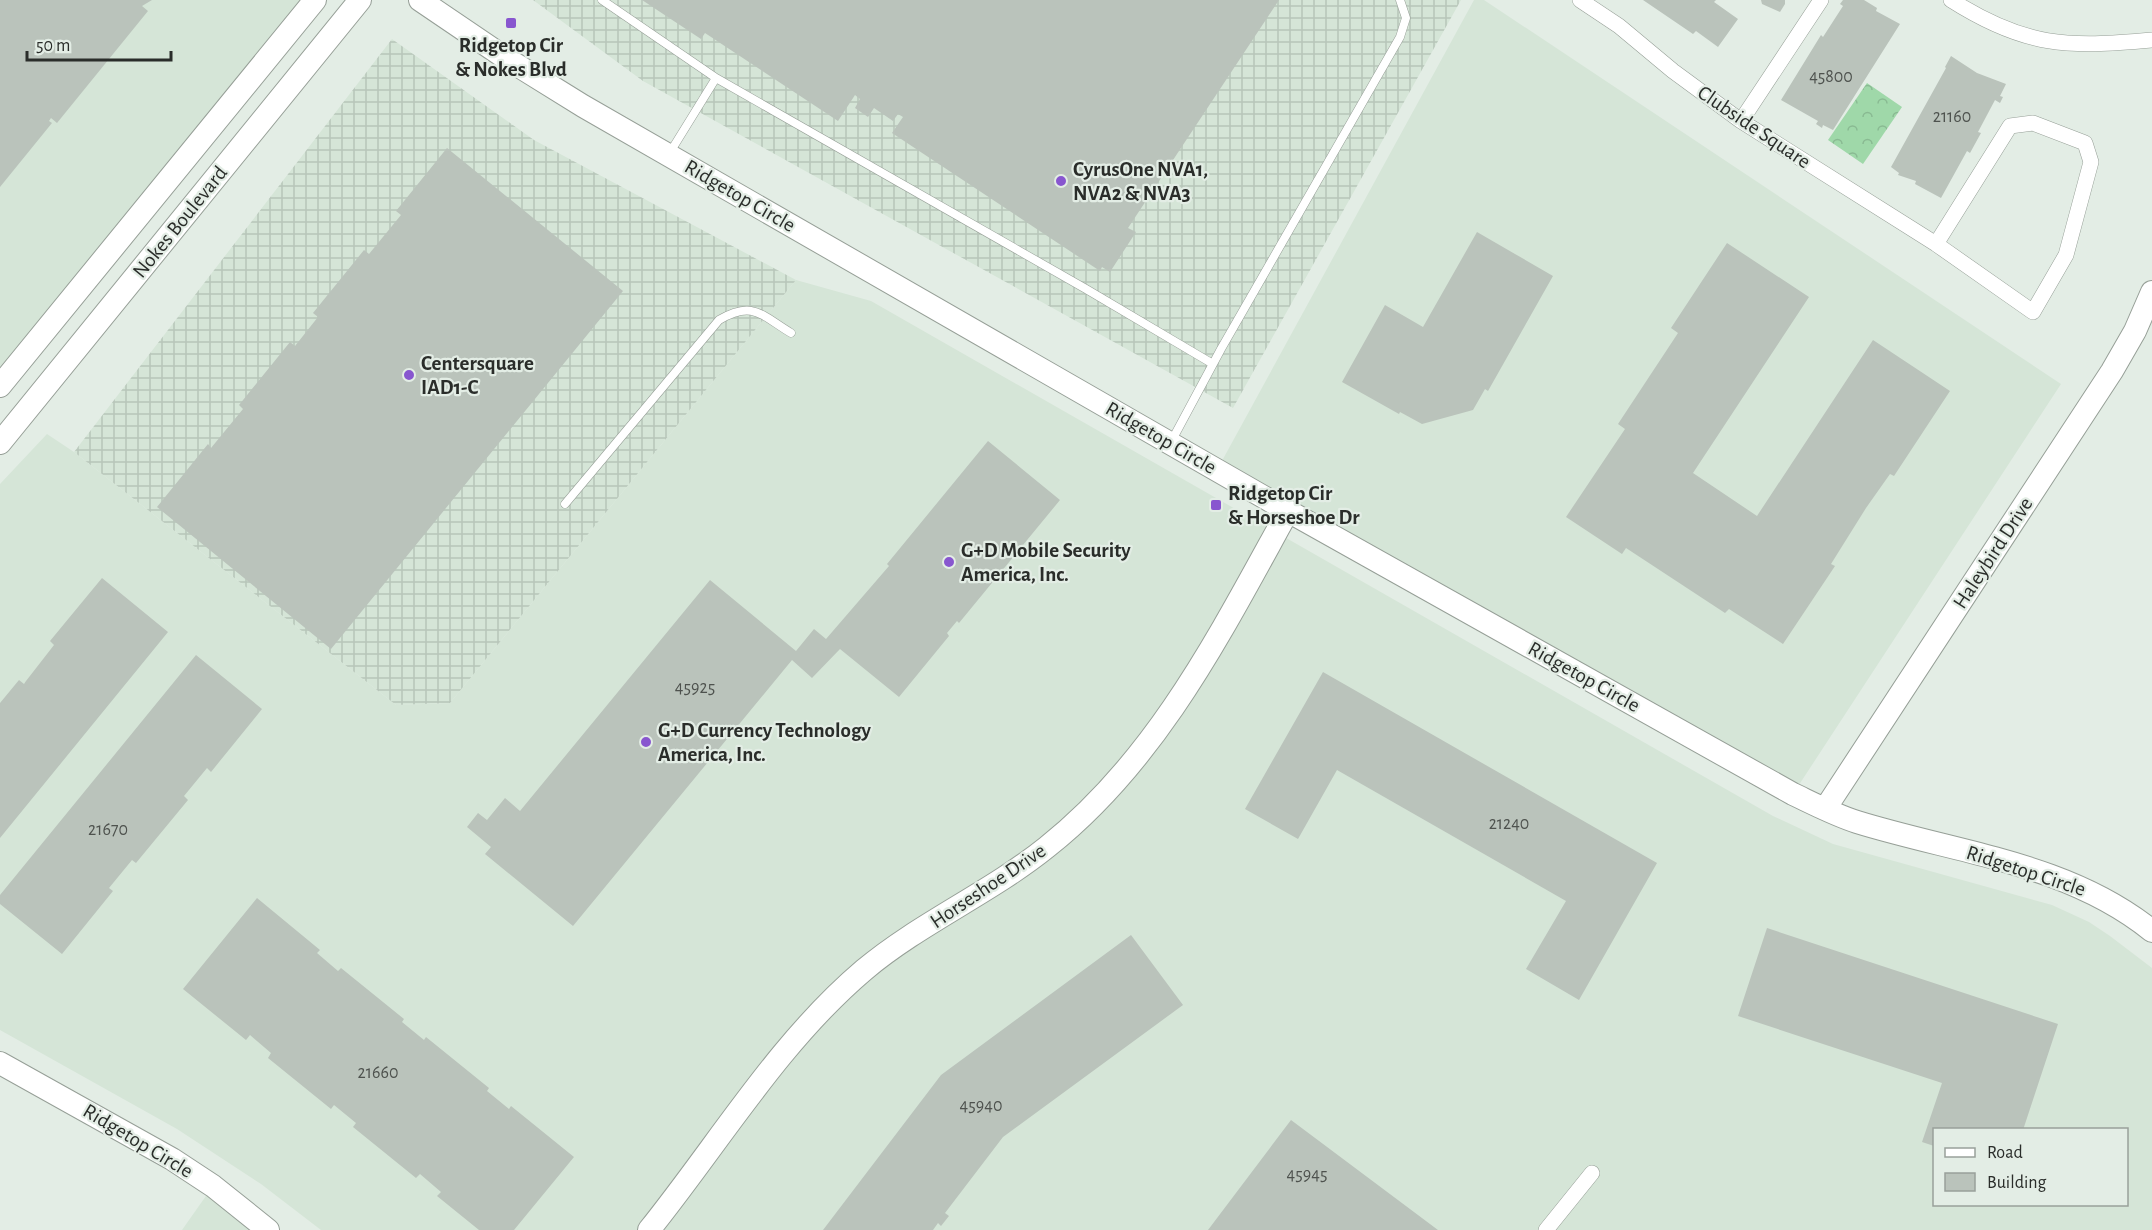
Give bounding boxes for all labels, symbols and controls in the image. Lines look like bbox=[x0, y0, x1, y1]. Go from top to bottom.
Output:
marker: Ridgetop Cir & Nokes Blvd bbox=[504, 16, 518, 30]
scale bar bbox=[27, 24, 171, 62]
place label: Ridgetop Cir & Nokes Blvd bbox=[455, 35, 567, 80]
text: 50 m bbox=[36, 37, 70, 55]
house number: 45800 bbox=[1809, 68, 1853, 86]
street label: Clubside Square bbox=[1694, 82, 1814, 172]
house number: 21160 bbox=[1933, 108, 1971, 126]
street label: Ridgetop Circle bbox=[681, 156, 799, 236]
place label: CyrusOne NVA1, NVA2 & NVA3 bbox=[1073, 159, 1208, 204]
street label: Nokes Boulevard bbox=[129, 162, 231, 282]
marker: CyrusOne NVA1, NVA2 & NVA3 bbox=[1054, 174, 1068, 188]
place label: Centersquare IAD1-C bbox=[421, 353, 534, 398]
marker: Centersquare IAD1-C bbox=[402, 368, 416, 382]
street label: Ridgetop Circle bbox=[1102, 398, 1220, 478]
place label: Ridgetop Cir & Horseshoe Dr bbox=[1228, 483, 1360, 528]
street label: Haleybird Drive bbox=[1949, 494, 2037, 612]
marker: Ridgetop Cir & Horseshoe Dr bbox=[1209, 498, 1223, 512]
place label: G+D Mobile Security America, Inc. bbox=[961, 540, 1131, 585]
marker: G+D Mobile Security America, Inc. bbox=[942, 555, 956, 569]
street label: Ridgetop Circle bbox=[1525, 638, 1643, 716]
house number: 45925 bbox=[675, 679, 715, 697]
place label: G+D Currency Technology America, Inc. bbox=[658, 720, 872, 765]
marker: G+D Currency Technology America, Inc. bbox=[639, 735, 653, 749]
house number: 21240 bbox=[1489, 815, 1529, 833]
house number: 21670 bbox=[88, 821, 128, 839]
street label: Horseshoe Drive bbox=[927, 840, 1049, 932]
street label: Ridgetop Circle bbox=[1964, 842, 2088, 900]
house number: 21660 bbox=[358, 1064, 398, 1082]
house number: 45940 bbox=[960, 1097, 1002, 1115]
street label: Ridgetop Circle bbox=[79, 1100, 197, 1182]
legend bbox=[1933, 1128, 2128, 1206]
text: Road bbox=[1987, 1144, 2023, 1162]
house number: 45945 bbox=[1287, 1166, 1327, 1184]
text: Building bbox=[1987, 1174, 2047, 1192]

